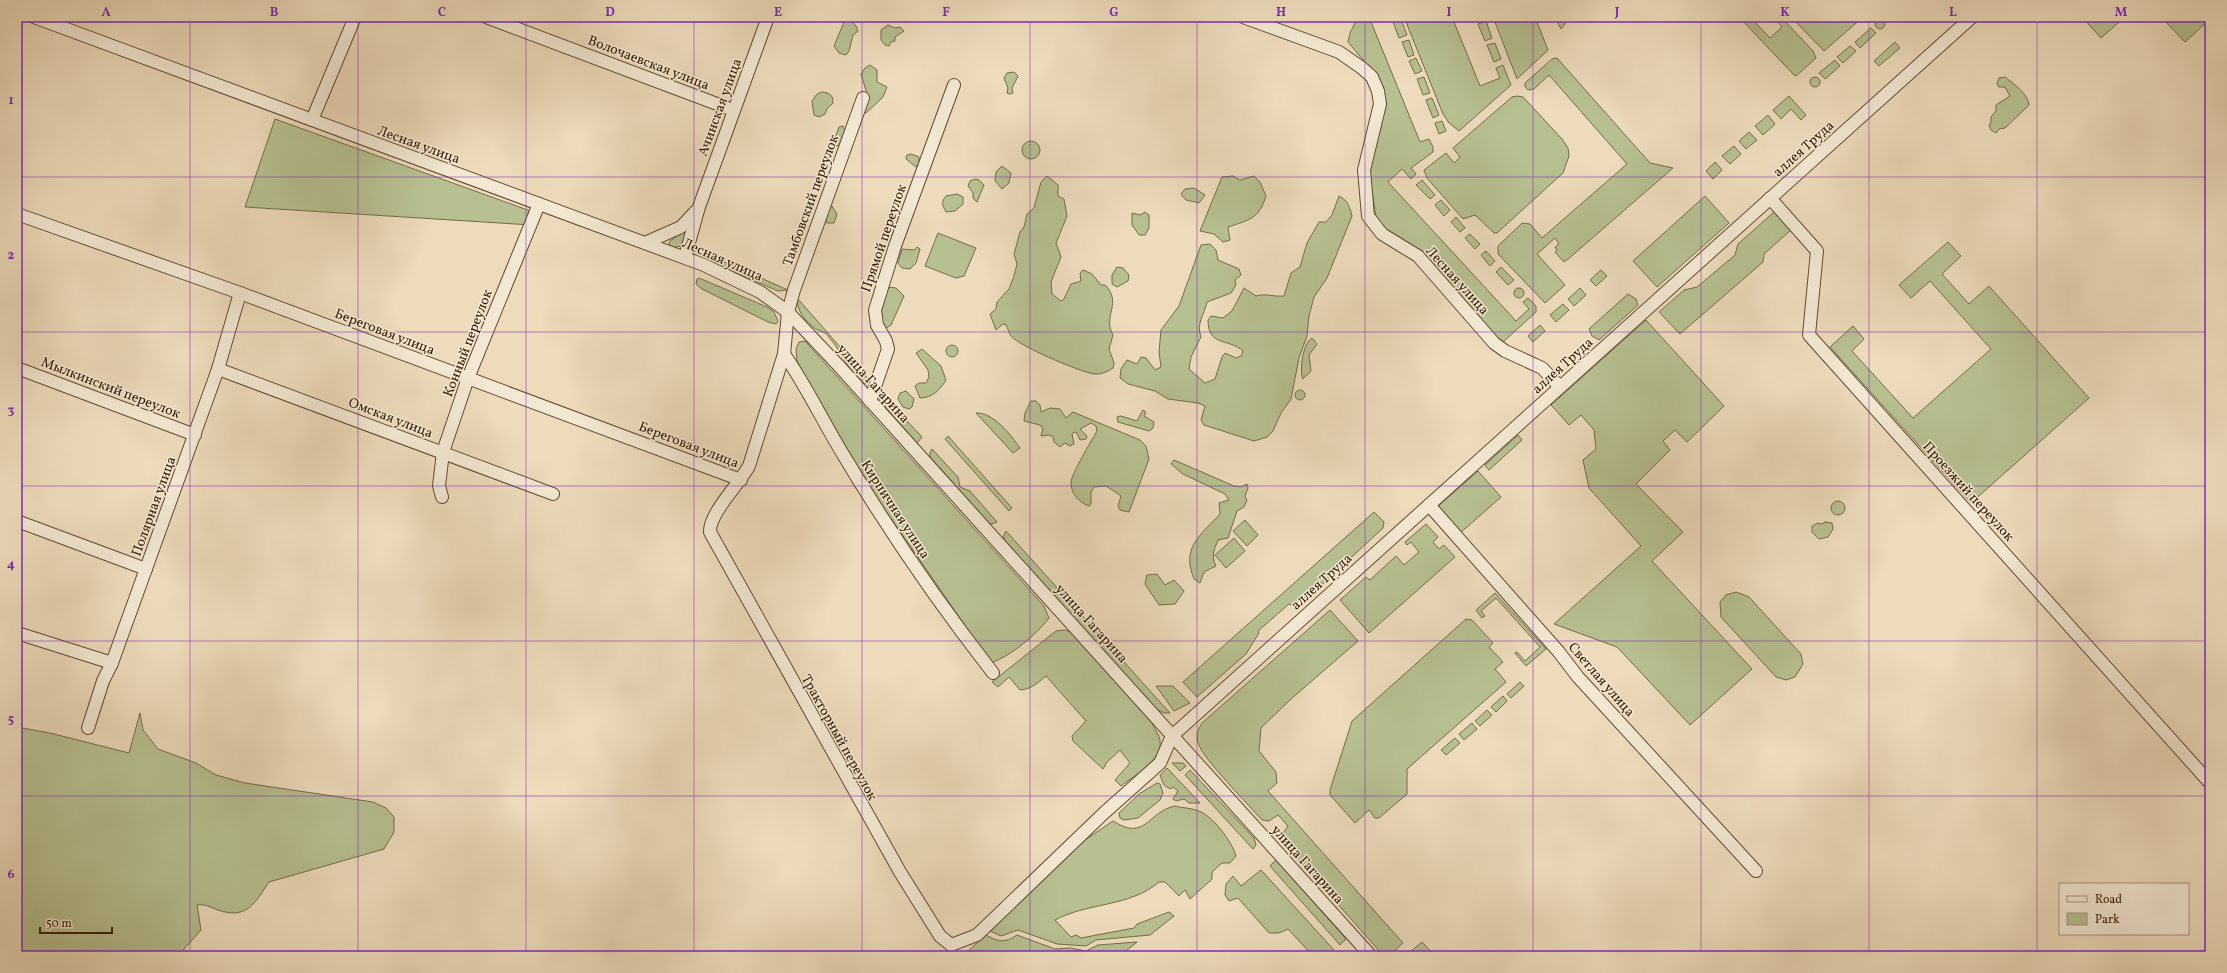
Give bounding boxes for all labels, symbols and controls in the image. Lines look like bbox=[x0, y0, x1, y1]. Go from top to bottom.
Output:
text: A bbox=[101, 4, 111, 22]
text: B bbox=[270, 4, 279, 22]
text: C bbox=[438, 4, 446, 22]
text: D bbox=[605, 4, 615, 22]
text: E bbox=[774, 4, 782, 22]
text: F bbox=[942, 4, 950, 22]
text: G bbox=[1109, 4, 1119, 22]
text: H bbox=[1276, 4, 1286, 22]
text: I bbox=[1447, 4, 1452, 22]
text: J bbox=[1614, 4, 1620, 22]
text: K bbox=[1780, 4, 1790, 22]
text: L bbox=[1949, 4, 1957, 22]
text: M bbox=[2115, 4, 2128, 22]
street label: Волочаевская улица bbox=[585, 31, 712, 95]
street label: Ачинская улица bbox=[694, 56, 747, 159]
text: 1 bbox=[8, 92, 14, 110]
street label: аллея Труда bbox=[1769, 117, 1839, 182]
street label: Лесная улица bbox=[375, 122, 462, 169]
street label: Тамбовский переулок bbox=[779, 132, 844, 269]
street label: Прямой переулок bbox=[857, 181, 912, 295]
street label: Лесная улица bbox=[679, 234, 766, 287]
street label: Лесная улица bbox=[1421, 243, 1493, 320]
text: 2 bbox=[8, 247, 15, 265]
street label: Конный переулок bbox=[439, 287, 498, 400]
street label: Береговая улица bbox=[332, 305, 437, 360]
street label: аллея Труда bbox=[1528, 334, 1598, 399]
street label: улица Гагарина bbox=[832, 340, 914, 428]
street label: Мылкинский переулок bbox=[38, 353, 183, 424]
street label: Омская улица bbox=[345, 394, 436, 443]
text: 3 bbox=[8, 402, 15, 420]
street label: Береговая улица bbox=[636, 418, 741, 473]
street label: Проезжий переулок bbox=[1918, 438, 2018, 547]
street label: Полярная улица bbox=[128, 454, 181, 559]
street label: Кирпичная улица bbox=[856, 457, 934, 563]
street label: аллея Труда bbox=[1287, 550, 1357, 615]
text: 4 bbox=[7, 556, 15, 574]
street label: улица Гагарина bbox=[1050, 580, 1132, 668]
street label: Светлая улица bbox=[1563, 639, 1639, 721]
street label: Тракторный переулок bbox=[796, 671, 882, 805]
text: 5 bbox=[8, 711, 14, 729]
street label: улица Гагарина bbox=[1266, 821, 1348, 909]
text: 6 bbox=[7, 866, 15, 884]
legend bbox=[2059, 883, 2189, 935]
text: Road bbox=[2095, 892, 2122, 908]
scale bar bbox=[40, 909, 112, 935]
text: Park bbox=[2095, 912, 2120, 928]
text: 50 m bbox=[46, 916, 72, 932]

